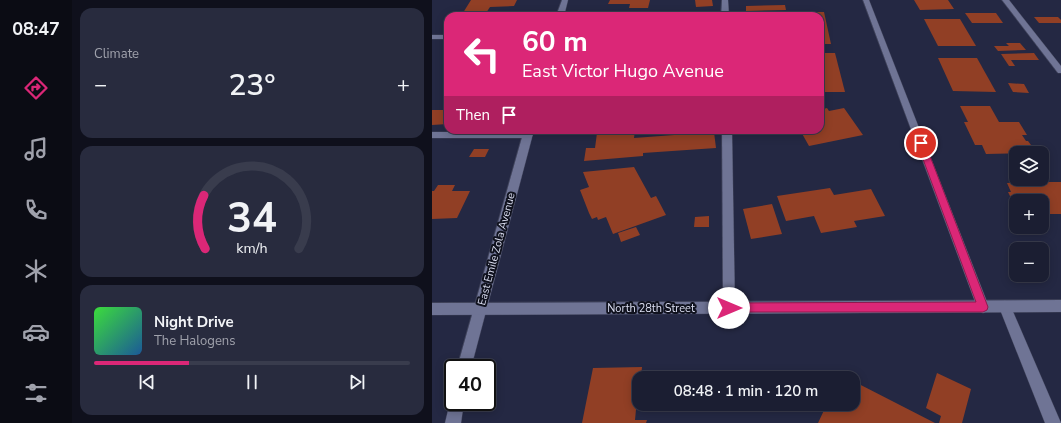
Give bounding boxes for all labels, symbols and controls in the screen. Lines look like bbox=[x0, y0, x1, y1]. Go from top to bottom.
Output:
text: 08:47 bbox=[12, 17, 60, 41]
text: 60 m bbox=[522, 23, 588, 61]
icon: left bbox=[456, 28, 508, 80]
text: Climate bbox=[94, 45, 139, 63]
text: East Victor Hugo Avenue bbox=[522, 59, 724, 83]
text: 23° bbox=[228, 65, 276, 106]
text: − bbox=[94, 70, 107, 100]
text: + bbox=[397, 70, 410, 100]
icon: directions bbox=[22, 74, 50, 102]
icon: arrive bbox=[498, 104, 520, 126]
text: Then bbox=[456, 105, 490, 125]
pin bbox=[904, 126, 938, 160]
icon: arrive bbox=[910, 132, 932, 154]
icon: music bbox=[22, 135, 50, 163]
map controls bbox=[1009, 146, 1049, 282]
button: layers bbox=[1009, 146, 1049, 186]
text: 34 bbox=[227, 190, 277, 247]
street label: East Emile Zola Avenue bbox=[474, 191, 519, 307]
button: + bbox=[1009, 194, 1049, 234]
icon: phone bbox=[22, 196, 50, 224]
text: km/h bbox=[236, 239, 268, 258]
button: − bbox=[1009, 242, 1049, 282]
icon: climate bbox=[22, 257, 50, 285]
position arrow bbox=[708, 287, 750, 329]
street label: North 28th Street bbox=[607, 301, 695, 316]
text: Night Drive bbox=[154, 312, 234, 332]
icon: car bbox=[22, 318, 50, 346]
text: The Halogens bbox=[154, 332, 235, 350]
speed limit sign: 40 bbox=[444, 359, 496, 411]
icon: previous bbox=[136, 371, 158, 393]
icon: pause bbox=[241, 371, 263, 393]
icon: next bbox=[346, 371, 368, 393]
icon: filters bbox=[22, 379, 50, 407]
text: 08:48 · 1 min · 120 m bbox=[674, 381, 818, 401]

